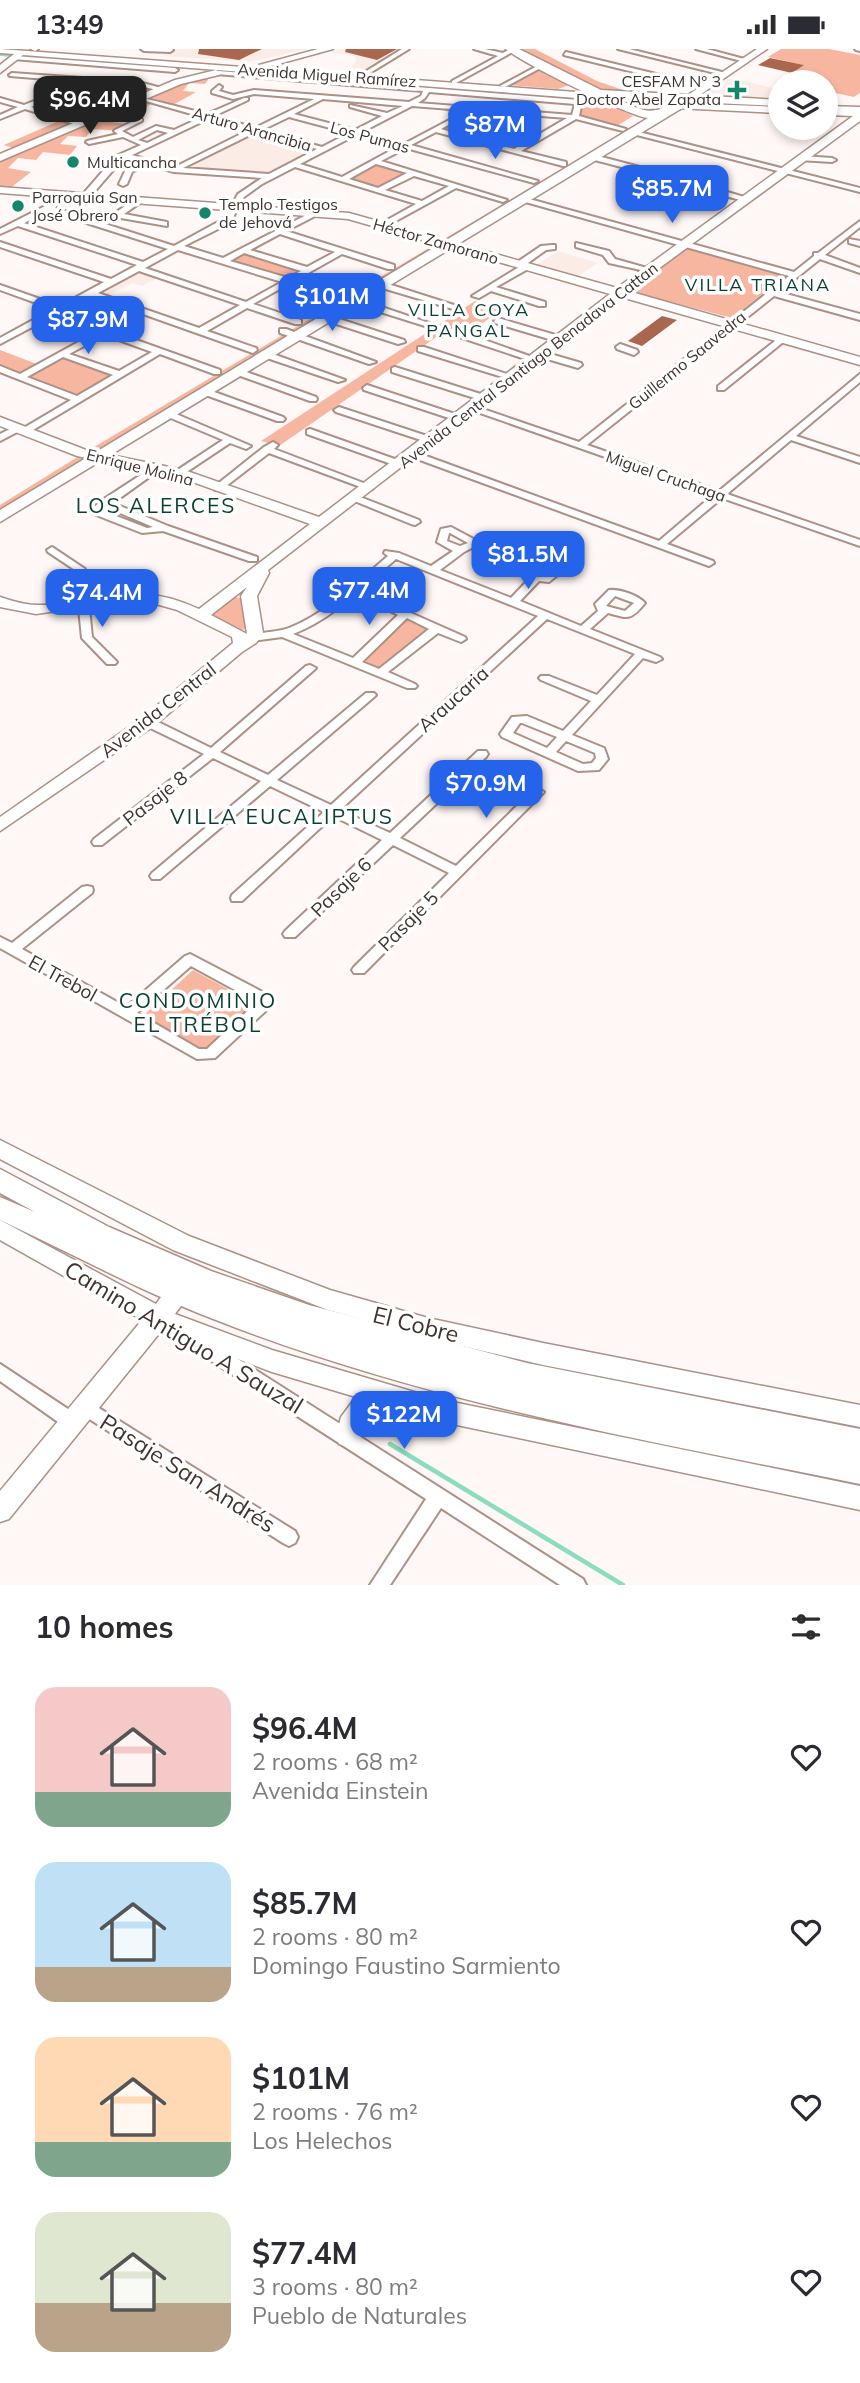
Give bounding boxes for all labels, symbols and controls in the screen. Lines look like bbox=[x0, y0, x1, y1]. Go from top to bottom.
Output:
text: 13:49 bbox=[35, 8, 104, 41]
street label: Avenida Miguel Ramírez bbox=[237, 59, 417, 91]
map controls bbox=[768, 70, 838, 140]
button: layers bbox=[768, 70, 838, 140]
place label: CESFAM N° 3 Doctor Abel Zapata bbox=[576, 71, 721, 109]
pin: $96.4M bbox=[33, 77, 147, 136]
marker: CESFAM N° 3 Doctor Abel Zapata bbox=[727, 80, 747, 100]
text: $96.4M bbox=[50, 84, 130, 113]
pin: $87M bbox=[454, 101, 536, 161]
street label: Arturo Arancibia bbox=[190, 102, 314, 156]
text: $87M bbox=[464, 109, 526, 138]
street label: Los Pumas bbox=[328, 117, 412, 157]
place label: Multicancha bbox=[87, 152, 177, 172]
marker: Multicancha bbox=[65, 154, 81, 170]
pin: $85.7M bbox=[615, 165, 729, 225]
text: $85.7M bbox=[632, 173, 712, 202]
place label: Parroquia San José Obrero bbox=[32, 187, 138, 225]
place label: Templo Testigos de Jehová bbox=[219, 194, 338, 232]
marker: Parroquia San José Obrero bbox=[10, 198, 26, 214]
marker: Templo Testigos de Jehová bbox=[197, 205, 213, 221]
street label: Héctor Zamorano bbox=[371, 214, 501, 268]
street label: Avenida Central Santiago Benadava Cattan bbox=[394, 258, 662, 472]
pin: $101M bbox=[283, 273, 381, 333]
district label: VILLA TRIANA bbox=[685, 273, 831, 296]
text: $101M bbox=[294, 281, 370, 310]
pin: $87.9M bbox=[31, 296, 145, 356]
district label: VILLA COYA PANGAL bbox=[408, 298, 530, 342]
text: $87.9M bbox=[48, 304, 128, 333]
street label: Guillermo Saavedra bbox=[624, 306, 750, 414]
street label: Enrique Molina bbox=[84, 444, 196, 490]
street label: Miguel Cruchaga bbox=[604, 446, 728, 506]
district label: LOS ALERCES bbox=[76, 492, 236, 518]
pin: $81.5M bbox=[471, 531, 585, 591]
text: $81.5M bbox=[488, 539, 568, 568]
pin: $77.4M bbox=[312, 567, 426, 627]
pin: $74.4M bbox=[45, 569, 159, 629]
text: $77.4M bbox=[329, 575, 409, 604]
text: $74.4M bbox=[62, 577, 142, 606]
street label: Avenida Central bbox=[95, 657, 221, 763]
street label: Araucaria bbox=[413, 661, 493, 737]
pin: $70.9M bbox=[429, 761, 543, 820]
street label: Pasaje 8 bbox=[118, 765, 192, 831]
text: $70.9M bbox=[446, 768, 526, 797]
district label: VILLA EUCALIPTUS bbox=[170, 803, 394, 829]
street label: Pasaje 6 bbox=[306, 852, 376, 922]
street label: Pasaje 5 bbox=[373, 886, 443, 956]
street label: El Trebol bbox=[25, 949, 101, 1007]
district label: CONDOMINIO EL TRÉBOL bbox=[119, 987, 277, 1037]
street label: Camino Antiguo A Sauzal bbox=[60, 1254, 308, 1420]
street label: El Cobre bbox=[370, 1299, 462, 1349]
pin: $122M bbox=[355, 1391, 453, 1451]
text: $122M bbox=[366, 1399, 442, 1428]
street label: Pasaje San Andrés bbox=[95, 1407, 281, 1539]
text: 10 homes bbox=[35, 1608, 174, 1646]
icon: filters bbox=[787, 1608, 825, 1646]
text: $96.4M bbox=[252, 1709, 358, 1747]
icon: home bbox=[91, 1715, 175, 1799]
icon: heart bbox=[787, 1738, 825, 1776]
text: 2 rooms · 68 m² bbox=[252, 1747, 418, 1776]
text: Avenida Einstein bbox=[252, 1776, 429, 1805]
text: $85.7M bbox=[252, 1884, 358, 1922]
icon: home bbox=[91, 1890, 175, 1974]
icon: heart bbox=[787, 1913, 825, 1951]
text: 2 rooms · 80 m² bbox=[252, 1922, 418, 1951]
text: Domingo Faustino Sarmiento bbox=[252, 1951, 561, 1980]
text: $101M bbox=[252, 2059, 350, 2097]
icon: home bbox=[91, 2065, 175, 2149]
icon: heart bbox=[787, 2088, 825, 2126]
text: 2 rooms · 76 m² bbox=[252, 2097, 418, 2126]
text: Los Helechos bbox=[252, 2126, 392, 2155]
text: $77.4M bbox=[252, 2234, 358, 2272]
icon: home bbox=[91, 2240, 175, 2324]
icon: heart bbox=[787, 2263, 825, 2301]
text: 3 rooms · 80 m² bbox=[252, 2272, 418, 2301]
text: Pueblo de Naturales bbox=[252, 2301, 467, 2330]

